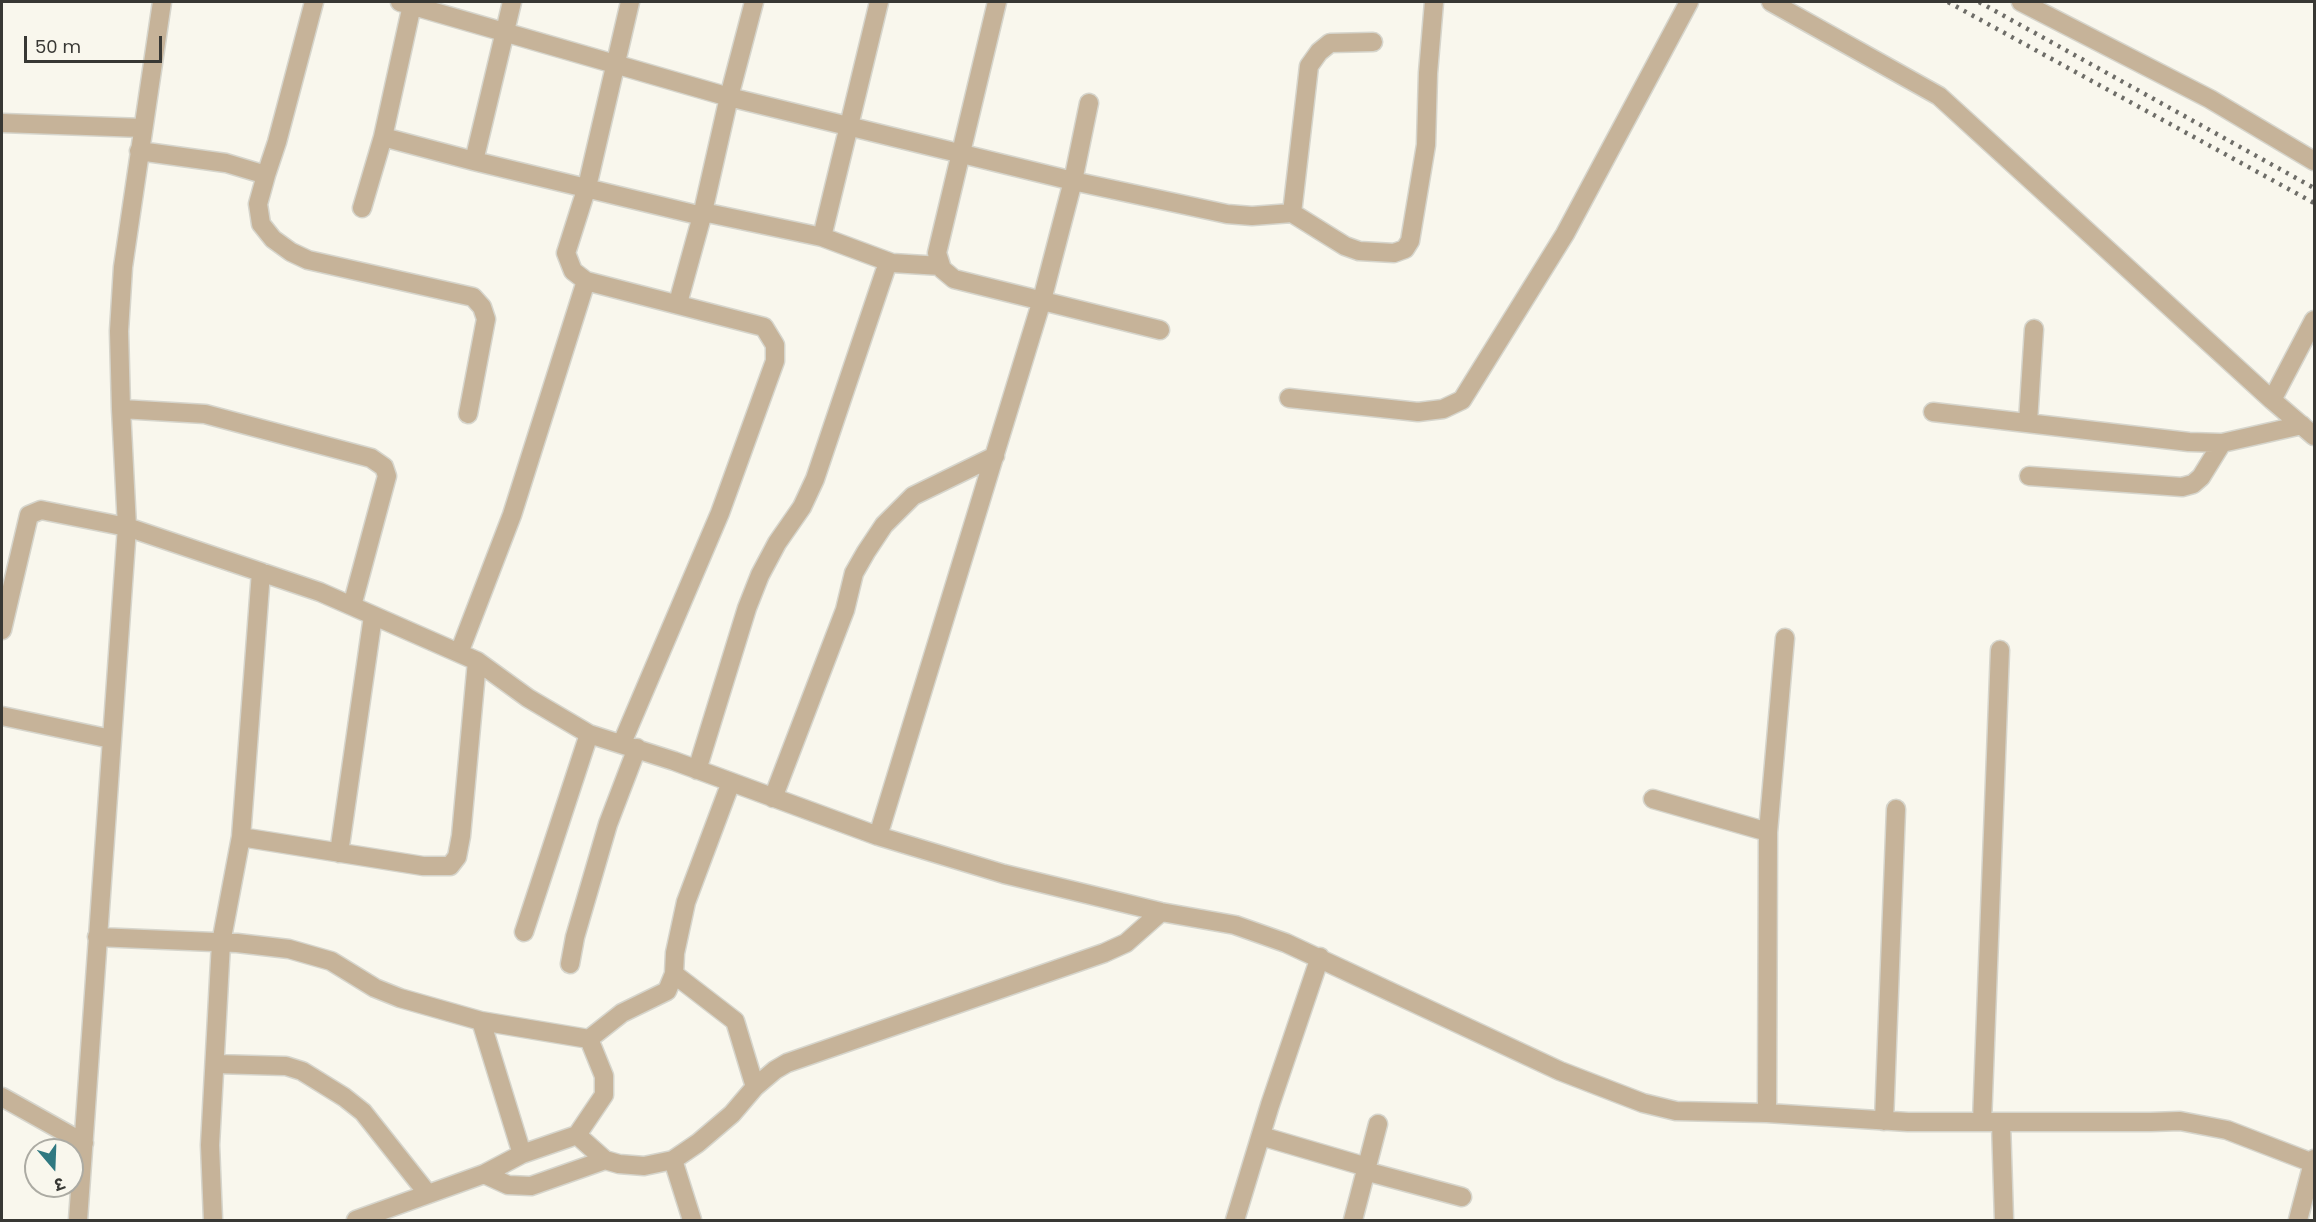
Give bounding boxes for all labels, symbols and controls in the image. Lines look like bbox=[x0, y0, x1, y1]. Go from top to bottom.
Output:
scale bar bbox=[27, 24, 165, 62]
text: 50 m bbox=[35, 34, 81, 59]
north arrow bbox=[24, 1138, 84, 1198]
text: उ bbox=[51, 1171, 67, 1196]

